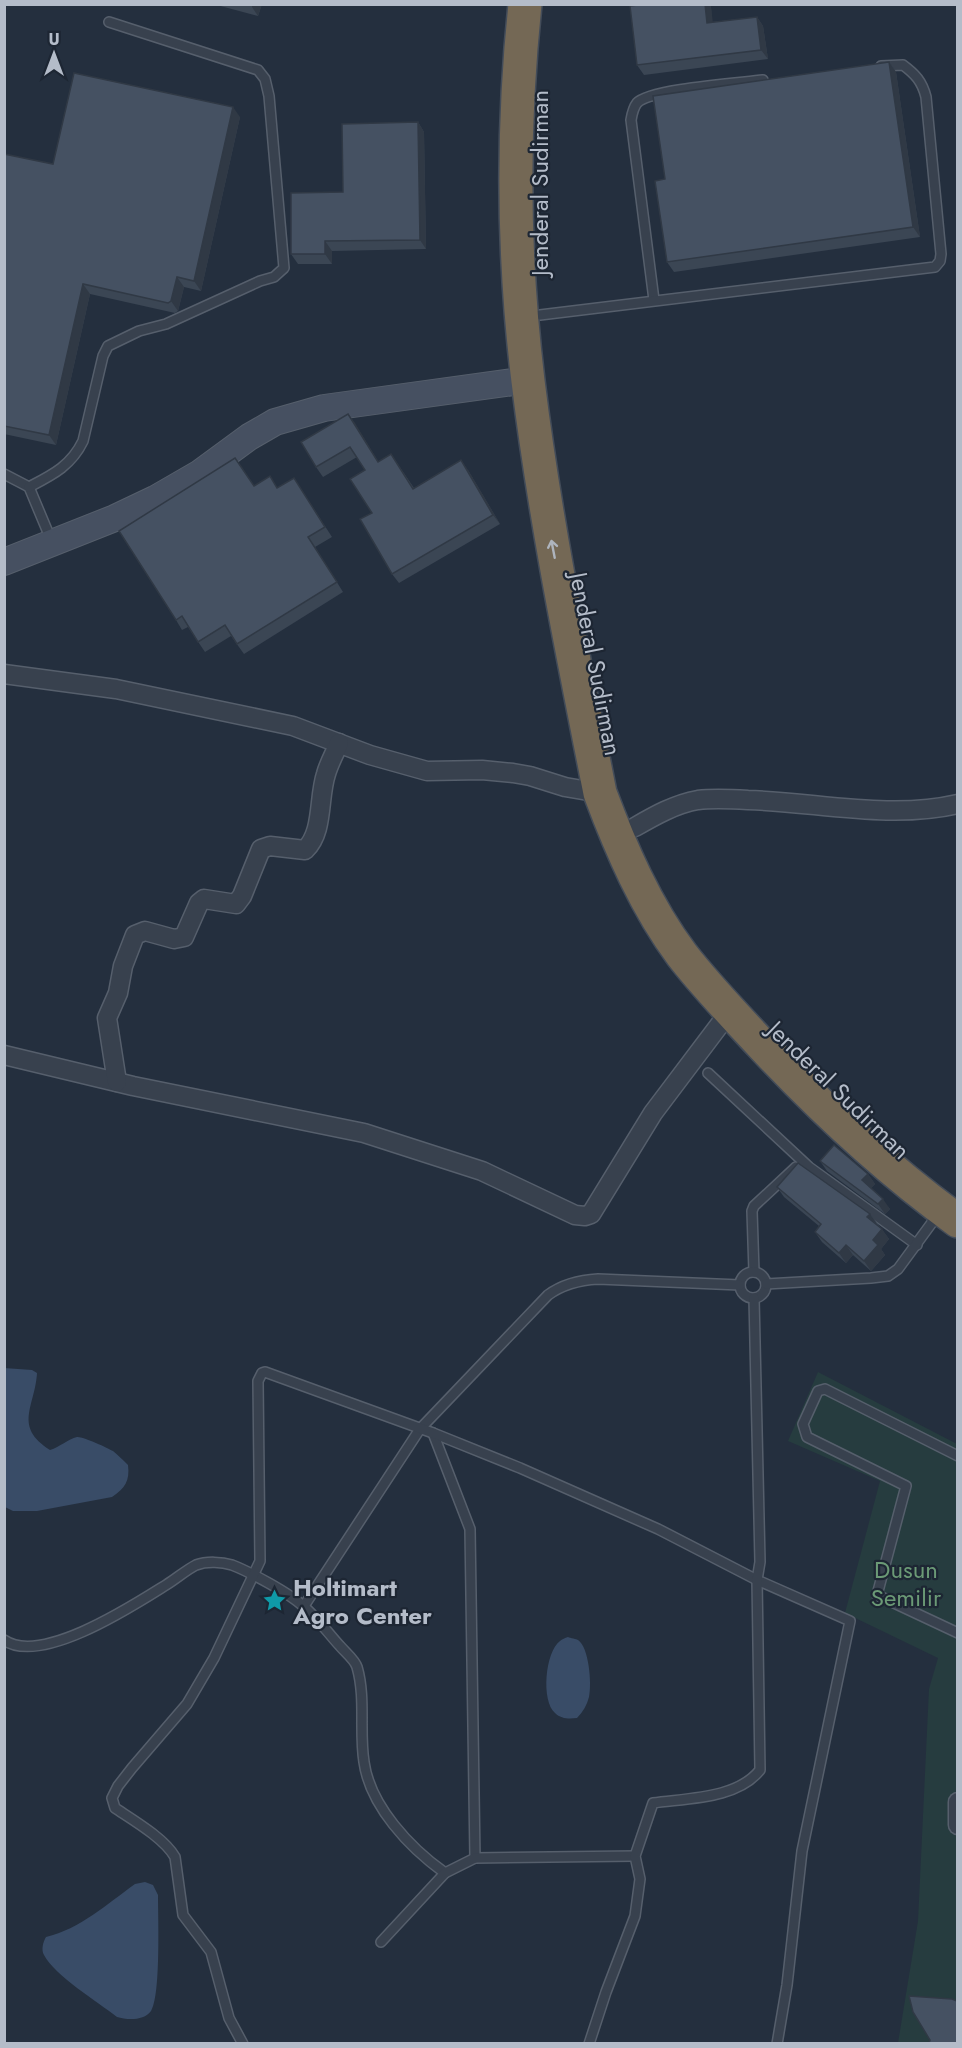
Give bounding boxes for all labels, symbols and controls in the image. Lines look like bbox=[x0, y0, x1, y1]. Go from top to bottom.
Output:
north arrow bbox=[24, 24, 84, 84]
text: U bbox=[48, 28, 60, 51]
street label: Jenderal Sudirman bbox=[522, 90, 557, 279]
one-way arrow bbox=[547, 540, 558, 559]
street label: Jenderal Sudirman bbox=[561, 566, 631, 759]
street label: Jenderal Sudirman bbox=[758, 1011, 918, 1167]
park label: Dusun Semilir bbox=[871, 1552, 942, 1615]
place label: Holtimart Agro Center bbox=[292, 1570, 432, 1633]
place icon: Holtimart Agro Center bbox=[262, 1588, 288, 1614]

